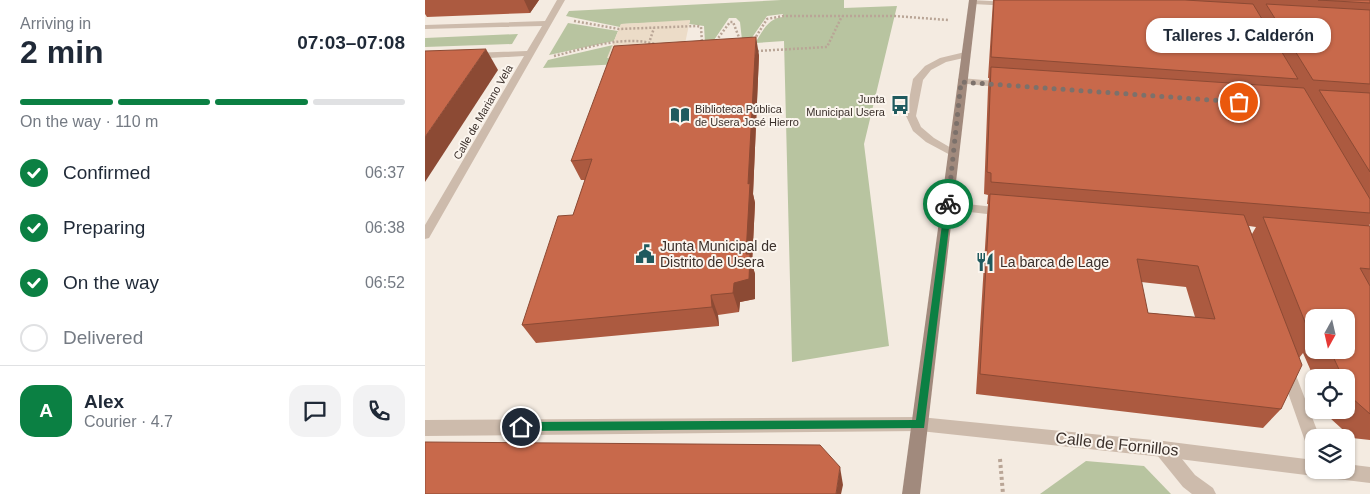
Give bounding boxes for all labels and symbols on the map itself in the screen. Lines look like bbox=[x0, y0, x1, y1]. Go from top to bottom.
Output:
callout: Talleres J. Calderón bbox=[1147, 17, 1331, 52]
street label: Calle de Mariano Vela bbox=[451, 62, 516, 162]
pin bbox=[1218, 81, 1260, 123]
place label: Junta Municipal Usera bbox=[806, 93, 886, 118]
bus stop icon: Junta Municipal Usera bbox=[889, 94, 911, 116]
place label: Biblioteca Pública de Usera José Hierro bbox=[695, 103, 799, 128]
library icon: Biblioteca Pública de Usera José Hierro bbox=[669, 104, 691, 126]
courier bbox=[923, 179, 973, 229]
place label: Junta Municipal de Distrito de Usera bbox=[660, 238, 777, 270]
public building icon: Junta Municipal de Distrito de Usera bbox=[634, 243, 656, 265]
restaurant icon: La barca de Lage bbox=[974, 251, 996, 273]
place label: La barca de Lage bbox=[1000, 254, 1109, 270]
north arrow bbox=[1305, 309, 1355, 359]
pin bbox=[500, 406, 542, 448]
street label: Calle de Fornillos bbox=[1055, 429, 1179, 459]

